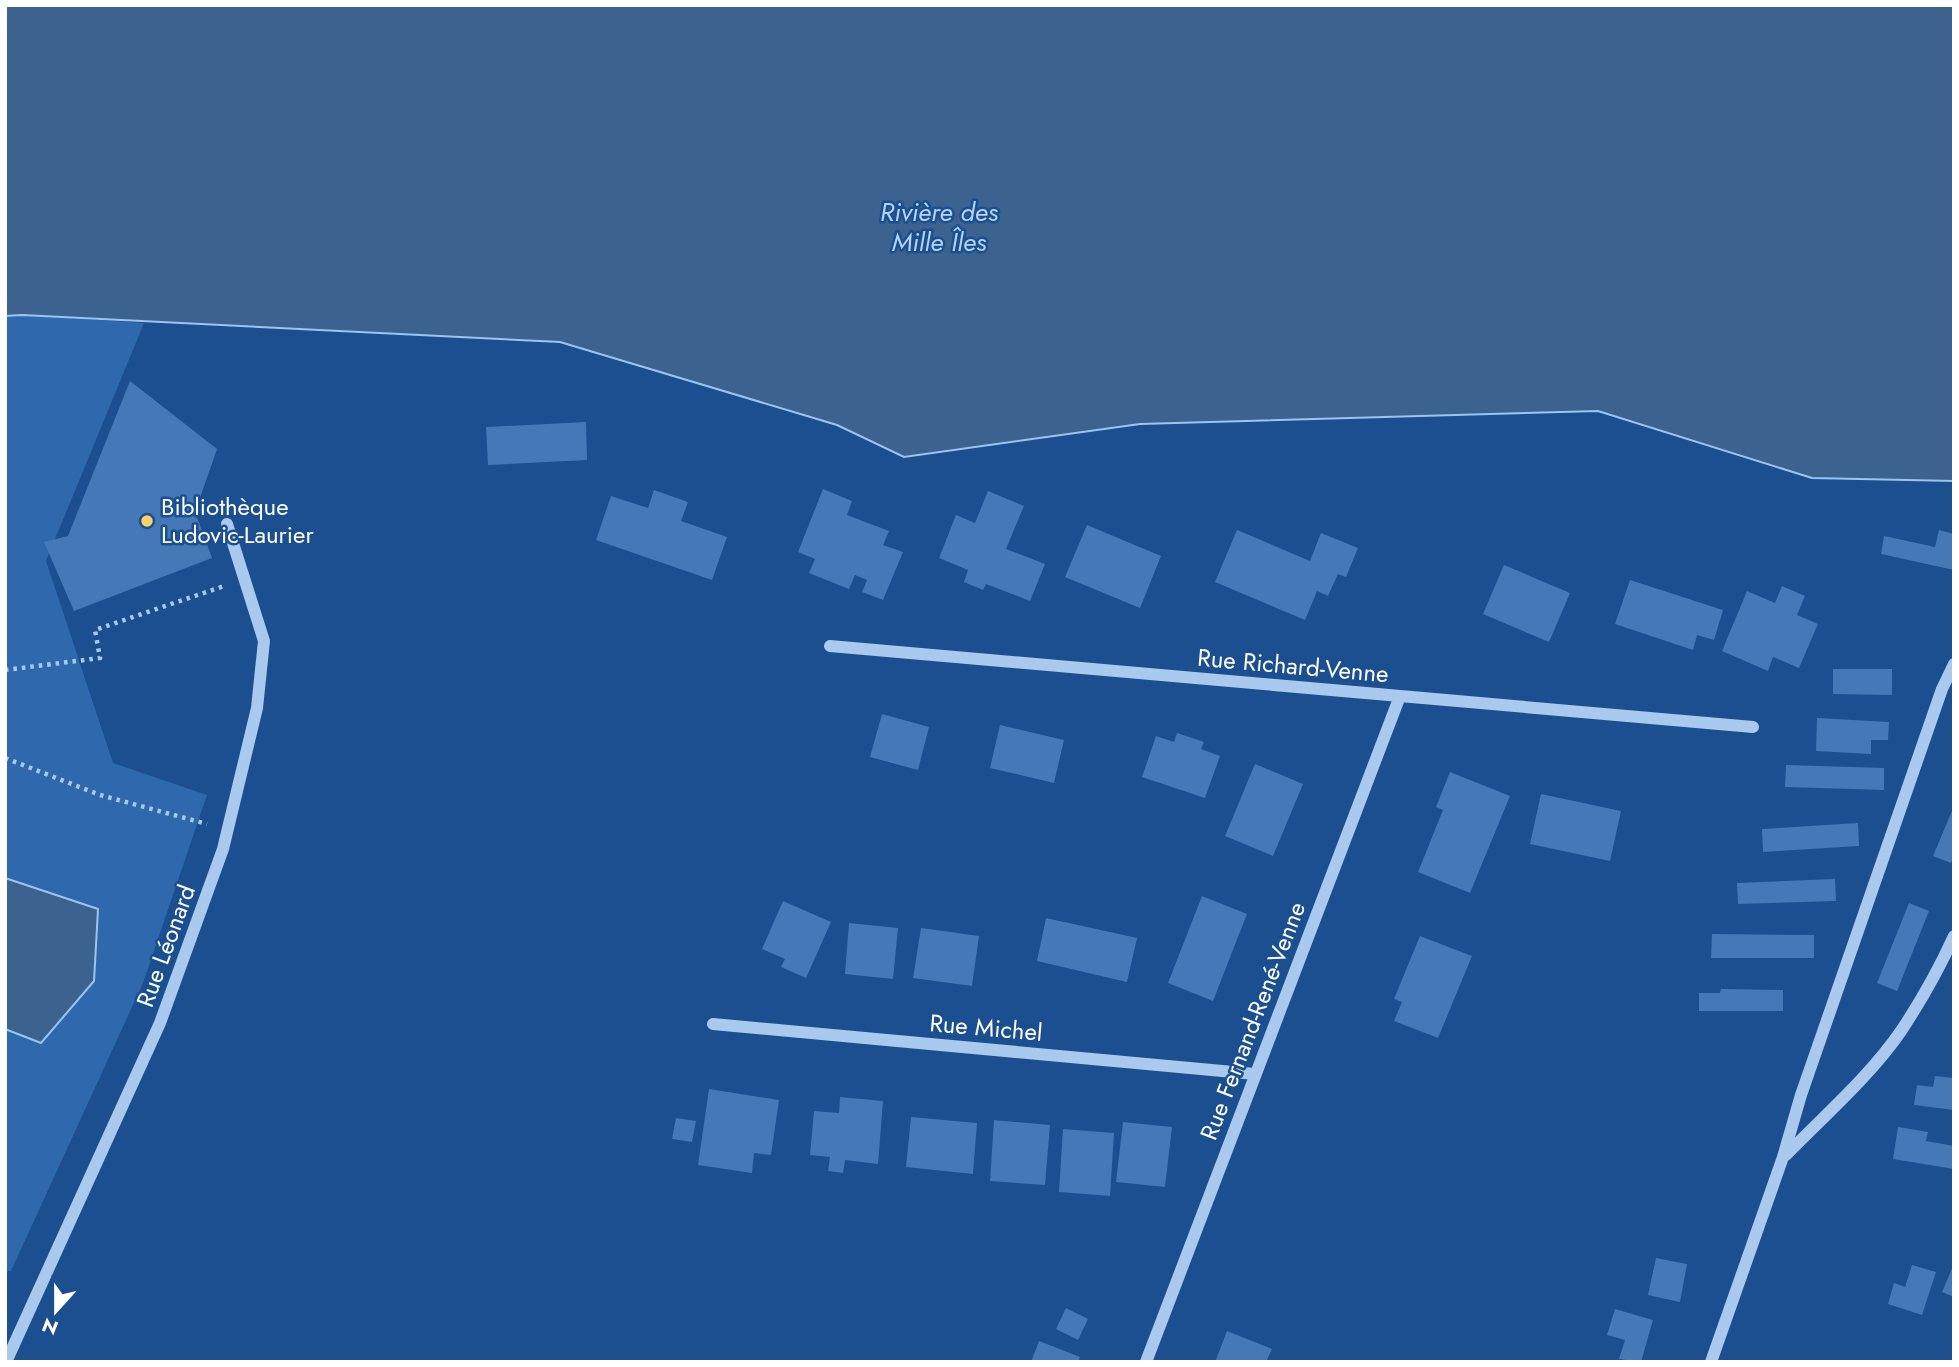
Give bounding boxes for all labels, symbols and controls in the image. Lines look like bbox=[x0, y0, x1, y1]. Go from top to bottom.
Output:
water label: Rivière des Mille Îles bbox=[880, 193, 999, 261]
place label: Bibliothèque Ludovic-Laurier bbox=[161, 489, 314, 552]
marker: Bibliothèque Ludovic-Laurier bbox=[139, 513, 155, 529]
street label: Rue Richard-Venne bbox=[1196, 640, 1390, 691]
street label: Rue Léonard bbox=[127, 880, 204, 1012]
street label: Rue Fernand-René-Venne bbox=[1191, 897, 1314, 1145]
street label: Rue Michel bbox=[928, 1005, 1044, 1050]
north arrow bbox=[21, 1276, 91, 1346]
text: N bbox=[38, 1311, 62, 1342]

